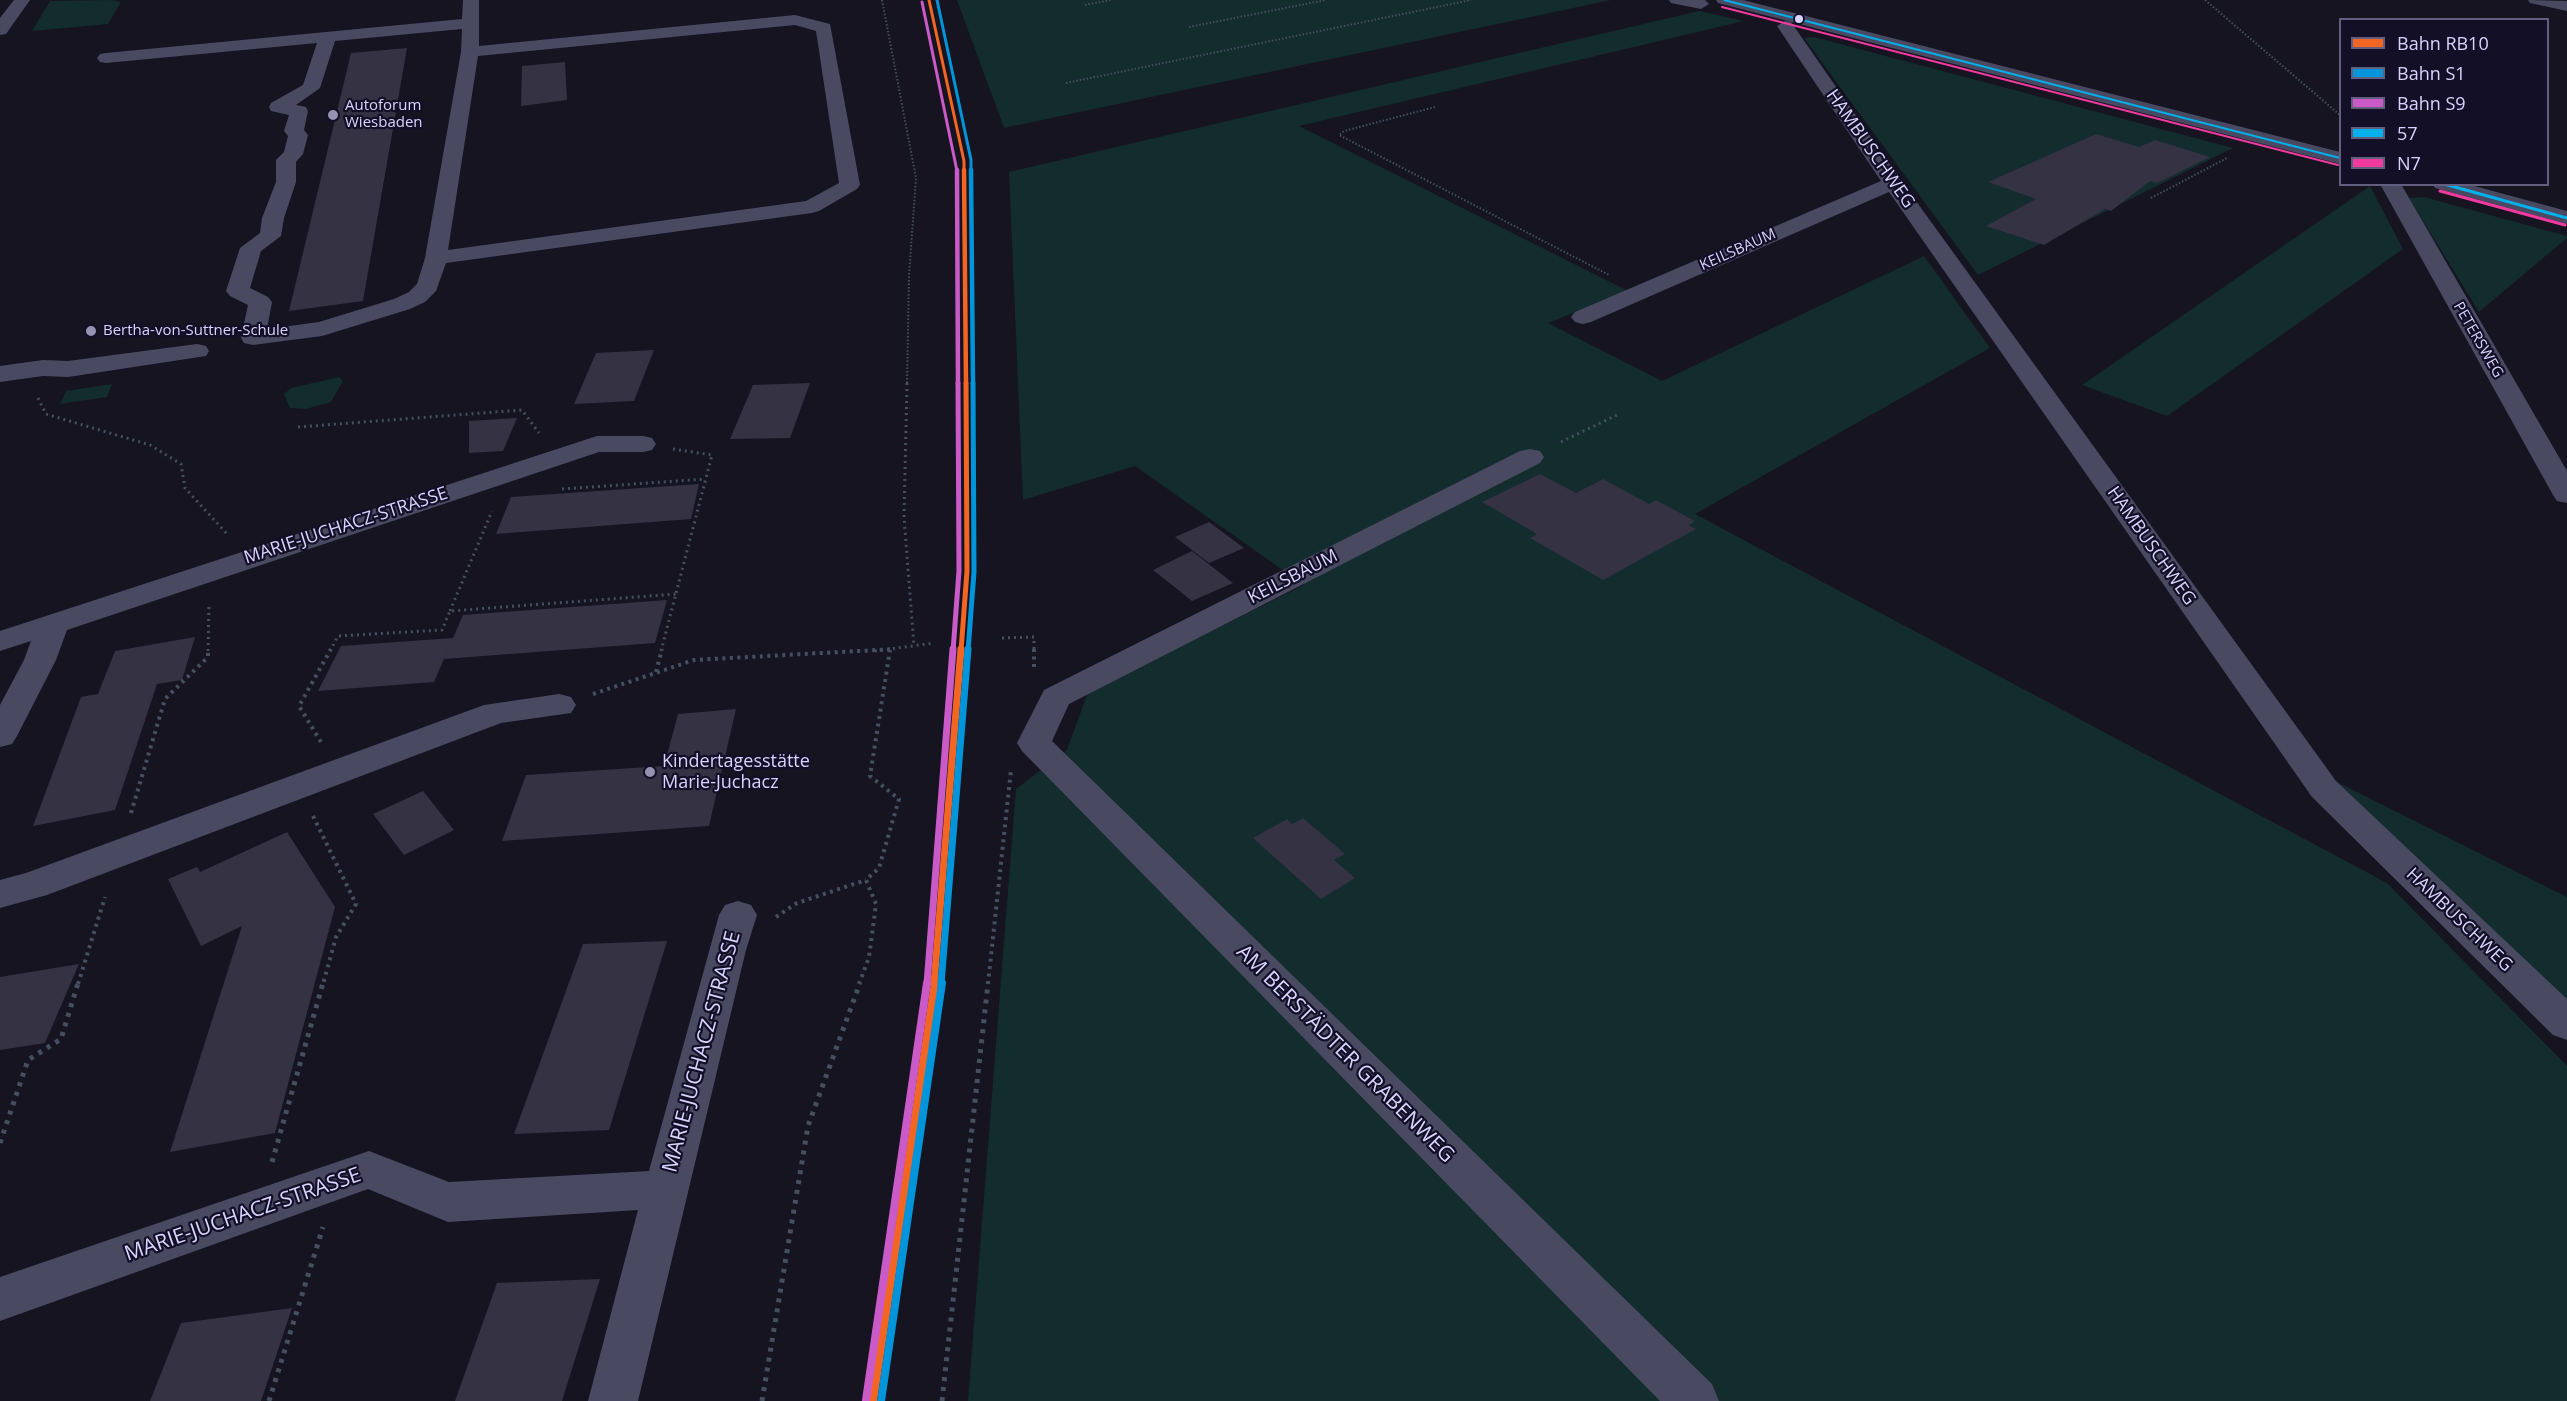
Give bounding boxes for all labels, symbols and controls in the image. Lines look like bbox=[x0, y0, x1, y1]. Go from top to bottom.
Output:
unlabelled marker bbox=[1793, 13, 1805, 25]
legend bbox=[2339, 18, 2549, 186]
text: Bahn RB10 bbox=[2397, 31, 2489, 55]
text: Bahn S1 bbox=[2397, 61, 2466, 85]
street label: HAMBUSCHWEG bbox=[1821, 86, 1919, 212]
text: Bahn S9 bbox=[2397, 91, 2466, 115]
place label: Autoforum Wiesbaden bbox=[345, 97, 423, 132]
marker: Autoforum Wiesbaden bbox=[326, 108, 340, 122]
text: 57 bbox=[2397, 121, 2418, 145]
text: N7 bbox=[2397, 151, 2421, 175]
street label: KEILSBAUM bbox=[1697, 225, 1779, 275]
street label: PETERSWEG bbox=[2449, 299, 2507, 381]
place label: Bertha-von-Suttner-Schule bbox=[103, 322, 288, 340]
marker: Bertha-von-Suttner-Schule bbox=[84, 324, 98, 338]
street label: MARIE-JUCHACZ-STRASSE bbox=[241, 483, 451, 569]
street label: HAMBUSCHWEG bbox=[2102, 483, 2200, 609]
street label: KEILSBAUM bbox=[1245, 545, 1341, 609]
place label: Kindertagesstätte Marie-Juchacz bbox=[662, 751, 810, 794]
marker: Kindertagesstätte Marie-Juchacz bbox=[643, 765, 657, 779]
street label: HAMBUSCHWEG bbox=[2401, 864, 2517, 976]
street label: MARIE-JUCHACZ-STRASSE bbox=[658, 929, 746, 1175]
street label: AM BERSTÄDTER GRABENWEG bbox=[1231, 940, 1459, 1168]
street label: MARIE-JUCHACZ-STRASSE bbox=[121, 1163, 365, 1267]

